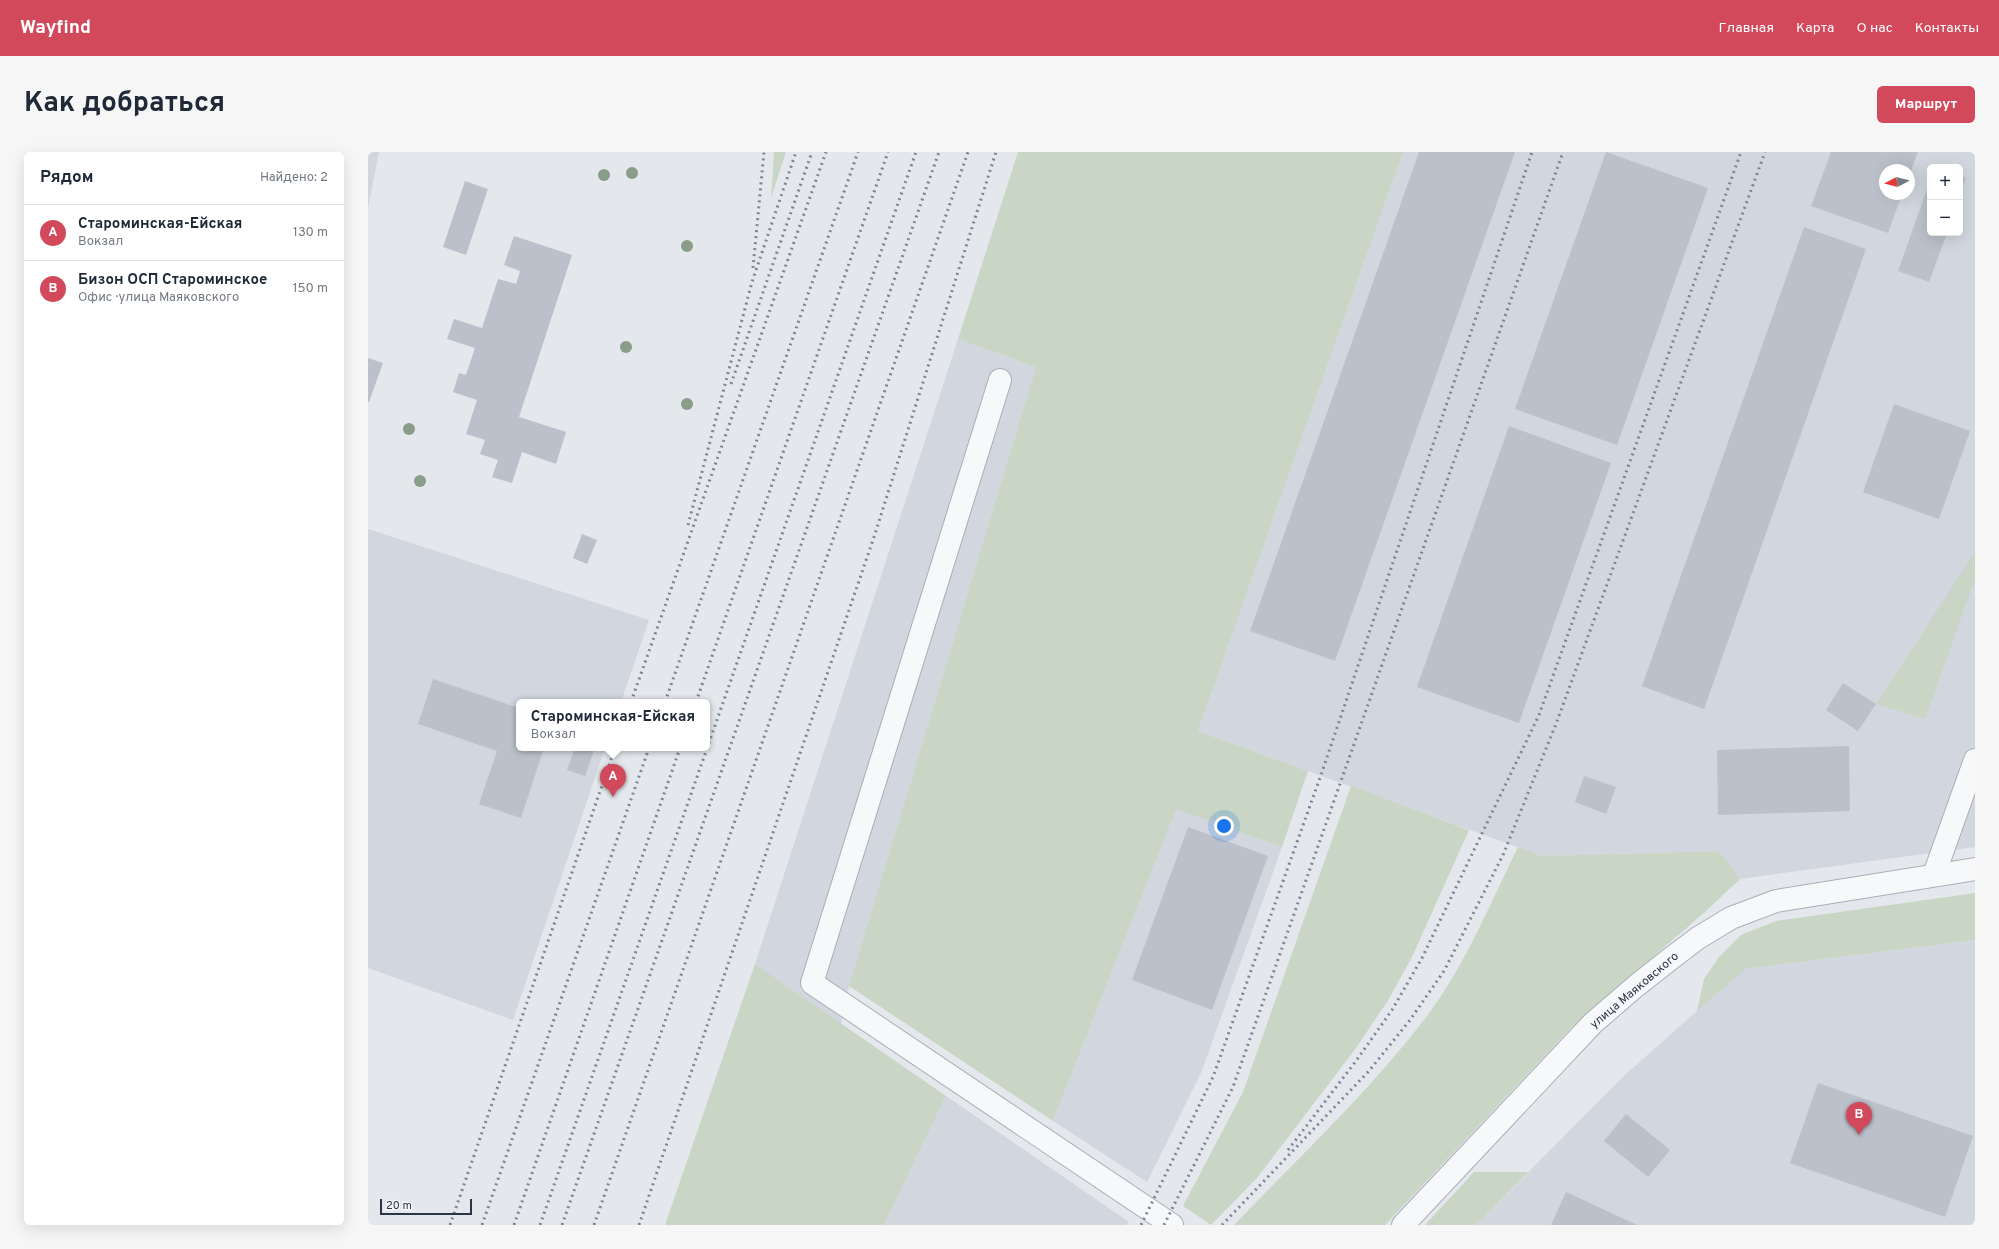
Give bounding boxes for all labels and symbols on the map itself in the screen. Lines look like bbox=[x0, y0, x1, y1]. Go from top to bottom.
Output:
north arrow bbox=[1879, 164, 1915, 200]
pin: A bbox=[600, 764, 626, 797]
your location bbox=[1214, 816, 1234, 836]
street label: улица Маяковского bbox=[1587, 949, 1683, 1033]
pin: B bbox=[1846, 1102, 1872, 1135]
scale bar bbox=[380, 1197, 472, 1216]

